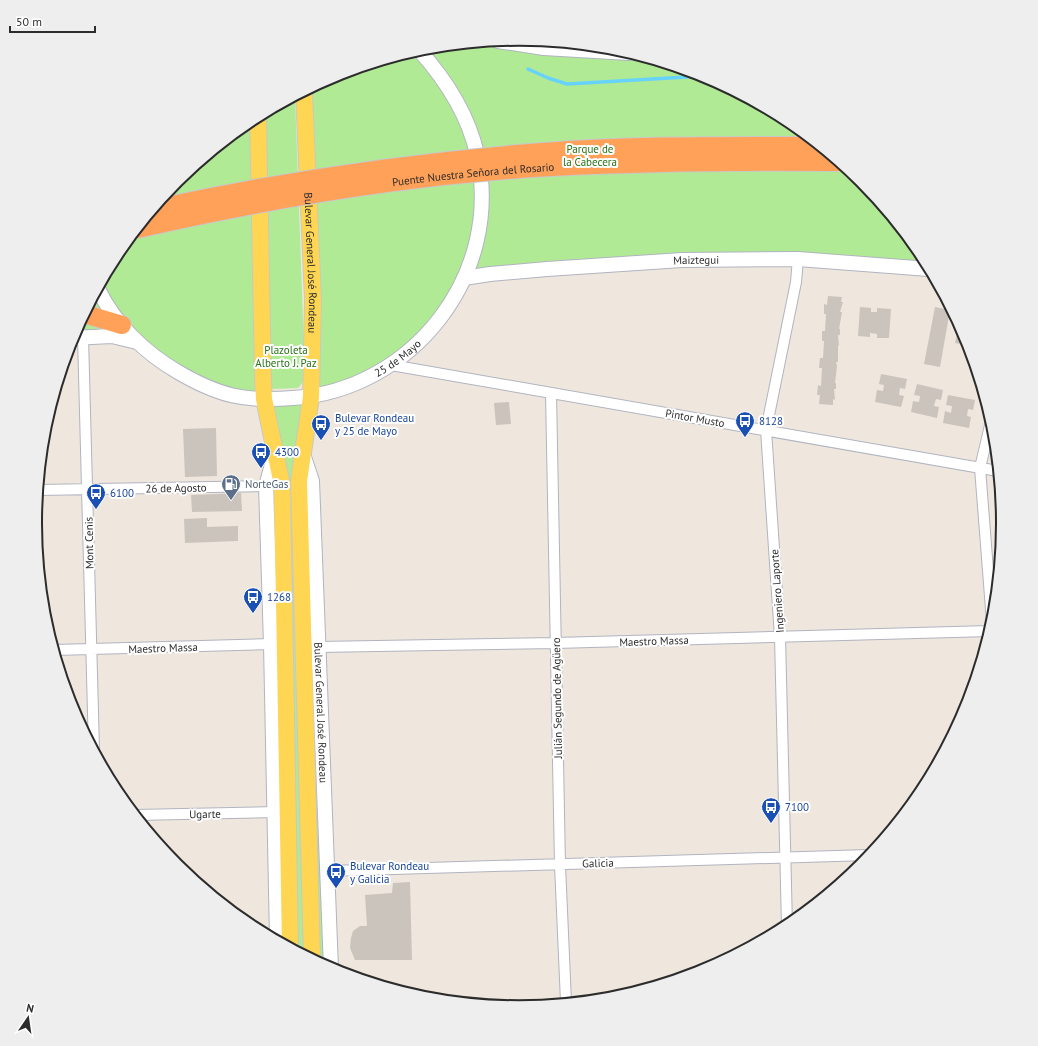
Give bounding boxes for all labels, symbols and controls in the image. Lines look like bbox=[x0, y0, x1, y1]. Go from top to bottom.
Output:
scale bar bbox=[10, 8, 95, 34]
text: 50 m bbox=[16, 14, 42, 29]
park label: Parque de la Cabecera bbox=[563, 142, 617, 169]
street label: Puente Nuestra Señora del Rosario bbox=[391, 160, 555, 189]
street label: Bulevar General José Rondeau bbox=[301, 192, 320, 333]
street label: Maiztegui bbox=[673, 253, 719, 268]
street label: 25 de Mayo bbox=[372, 336, 424, 380]
park label: Plazoleta Alberto J. Paz bbox=[255, 343, 317, 370]
street label: Pintor Musto bbox=[664, 406, 726, 430]
bus stop icon: 8128 bbox=[734, 410, 756, 438]
place label: Bulevar Rondeau y 25 de Mayo bbox=[335, 411, 414, 438]
bus stop icon: Bulevar Rondeau y 25 de Mayo bbox=[310, 413, 332, 441]
place label: 8128 bbox=[759, 414, 783, 428]
bus stop icon: 4300 bbox=[250, 441, 272, 469]
place label: 4300 bbox=[275, 445, 299, 459]
fuel station icon: NorteGas bbox=[220, 473, 242, 501]
place label: NorteGas bbox=[245, 477, 289, 491]
street label: 26 de Agosto bbox=[145, 480, 207, 496]
bus stop icon: 6100 bbox=[85, 482, 107, 510]
place label: 6100 bbox=[110, 486, 134, 500]
street label: Mont Cenis bbox=[82, 516, 96, 569]
street label: Ingeniero Laporte bbox=[767, 548, 787, 633]
bus stop icon: 1268 bbox=[242, 586, 264, 614]
place label: 1268 bbox=[267, 590, 291, 604]
street label: Maestro Massa bbox=[619, 633, 689, 649]
street label: Julián Segundo de Agüero bbox=[549, 637, 565, 760]
street label: Maestro Massa bbox=[128, 640, 198, 656]
street label: Bulevar General José Rondeau bbox=[311, 642, 331, 783]
bus stop icon: 7100 bbox=[760, 796, 782, 824]
place label: 7100 bbox=[785, 800, 809, 814]
street label: Ugarte bbox=[189, 807, 221, 821]
street label: Galicia bbox=[582, 855, 614, 871]
place label: Bulevar Rondeau y Galicia bbox=[350, 859, 429, 886]
bus stop icon: Bulevar Rondeau y Galicia bbox=[325, 861, 347, 889]
north arrow bbox=[8, 998, 48, 1038]
text: N bbox=[25, 1001, 35, 1016]

